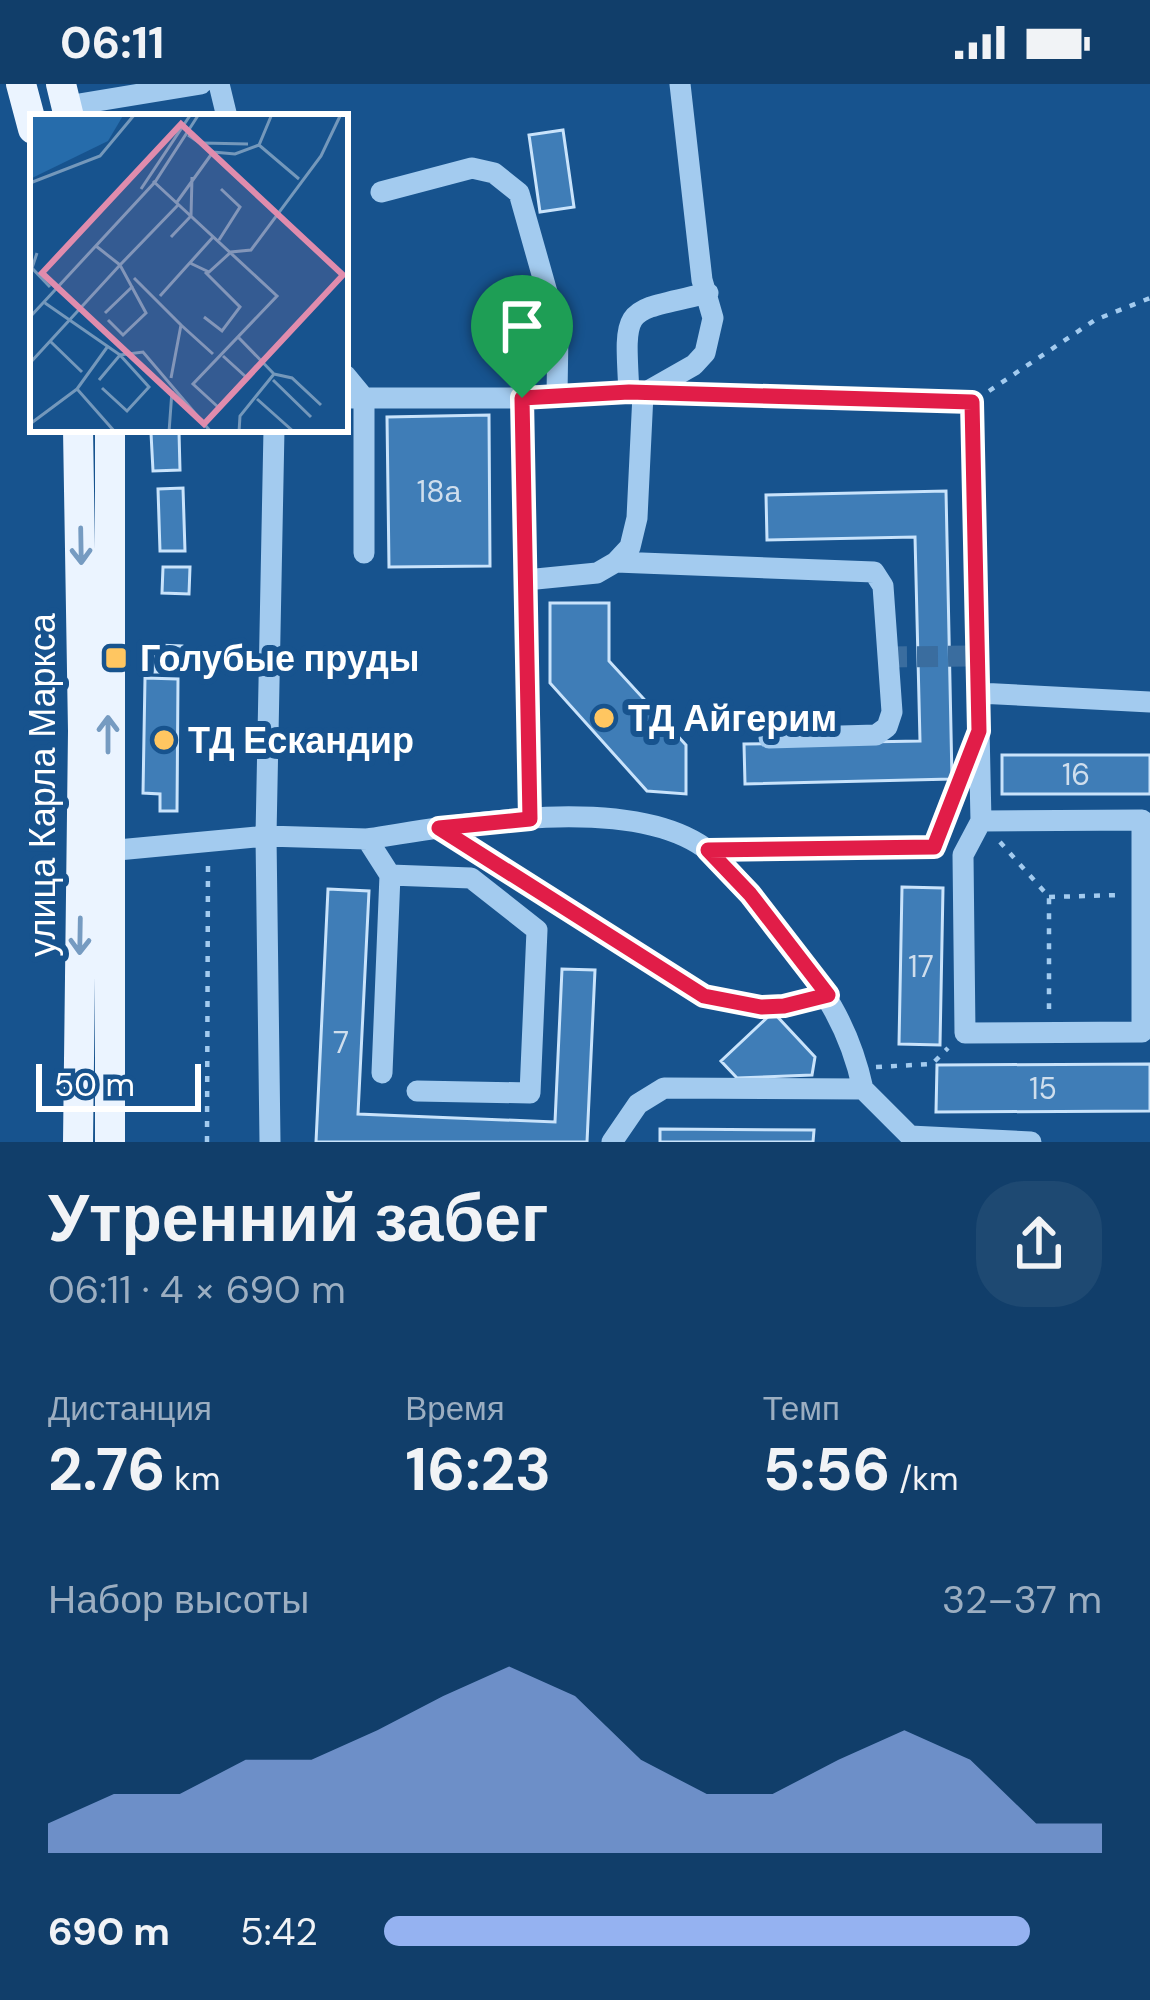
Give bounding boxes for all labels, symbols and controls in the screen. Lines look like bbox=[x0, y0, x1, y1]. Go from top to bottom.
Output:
text: 06:11 bbox=[60, 13, 164, 72]
inset map bbox=[30, 114, 348, 432]
pin bbox=[471, 275, 573, 398]
icon: arrive bbox=[489, 293, 555, 359]
house number: 18а bbox=[417, 472, 461, 511]
one-way arrow bbox=[70, 526, 92, 565]
street label: улица Карла Маркса bbox=[19, 612, 66, 957]
place label: Голубые пруды bbox=[140, 635, 420, 682]
marker: Голубые пруды bbox=[103, 645, 129, 671]
place label: ТД Айгерим bbox=[628, 695, 837, 742]
marker: ТД Айгерим bbox=[591, 705, 617, 731]
one-way arrow bbox=[97, 715, 119, 754]
place label: ТД Ескандир bbox=[188, 717, 414, 764]
marker: ТД Ескандир bbox=[151, 727, 177, 753]
house number: 16 bbox=[1062, 755, 1090, 794]
one-way arrow bbox=[69, 916, 92, 955]
house number: 17 bbox=[908, 947, 934, 986]
house number: 7 bbox=[333, 1023, 349, 1062]
scale bar bbox=[36, 1058, 201, 1111]
text: 50 m bbox=[54, 1063, 135, 1106]
house number: 15 bbox=[1029, 1069, 1057, 1108]
text: Утренний забег bbox=[48, 1176, 548, 1261]
button: share bbox=[976, 1181, 1102, 1307]
text: 06:11 · 4 × 690 m bbox=[48, 1264, 346, 1315]
text: Дистанция bbox=[48, 1387, 212, 1430]
text: Время bbox=[405, 1387, 505, 1430]
text: Темп bbox=[763, 1387, 840, 1430]
text: 2.76 bbox=[48, 1430, 166, 1509]
text: 16:23 bbox=[405, 1430, 551, 1509]
text: 5:56 bbox=[763, 1430, 891, 1509]
text: km bbox=[166, 1457, 220, 1500]
text: /km bbox=[891, 1457, 958, 1500]
text: Набор высоты bbox=[48, 1574, 309, 1625]
text: 32–37 m bbox=[942, 1574, 1102, 1625]
text: 690 m bbox=[48, 1906, 170, 1957]
text: 5:42 bbox=[240, 1906, 318, 1957]

